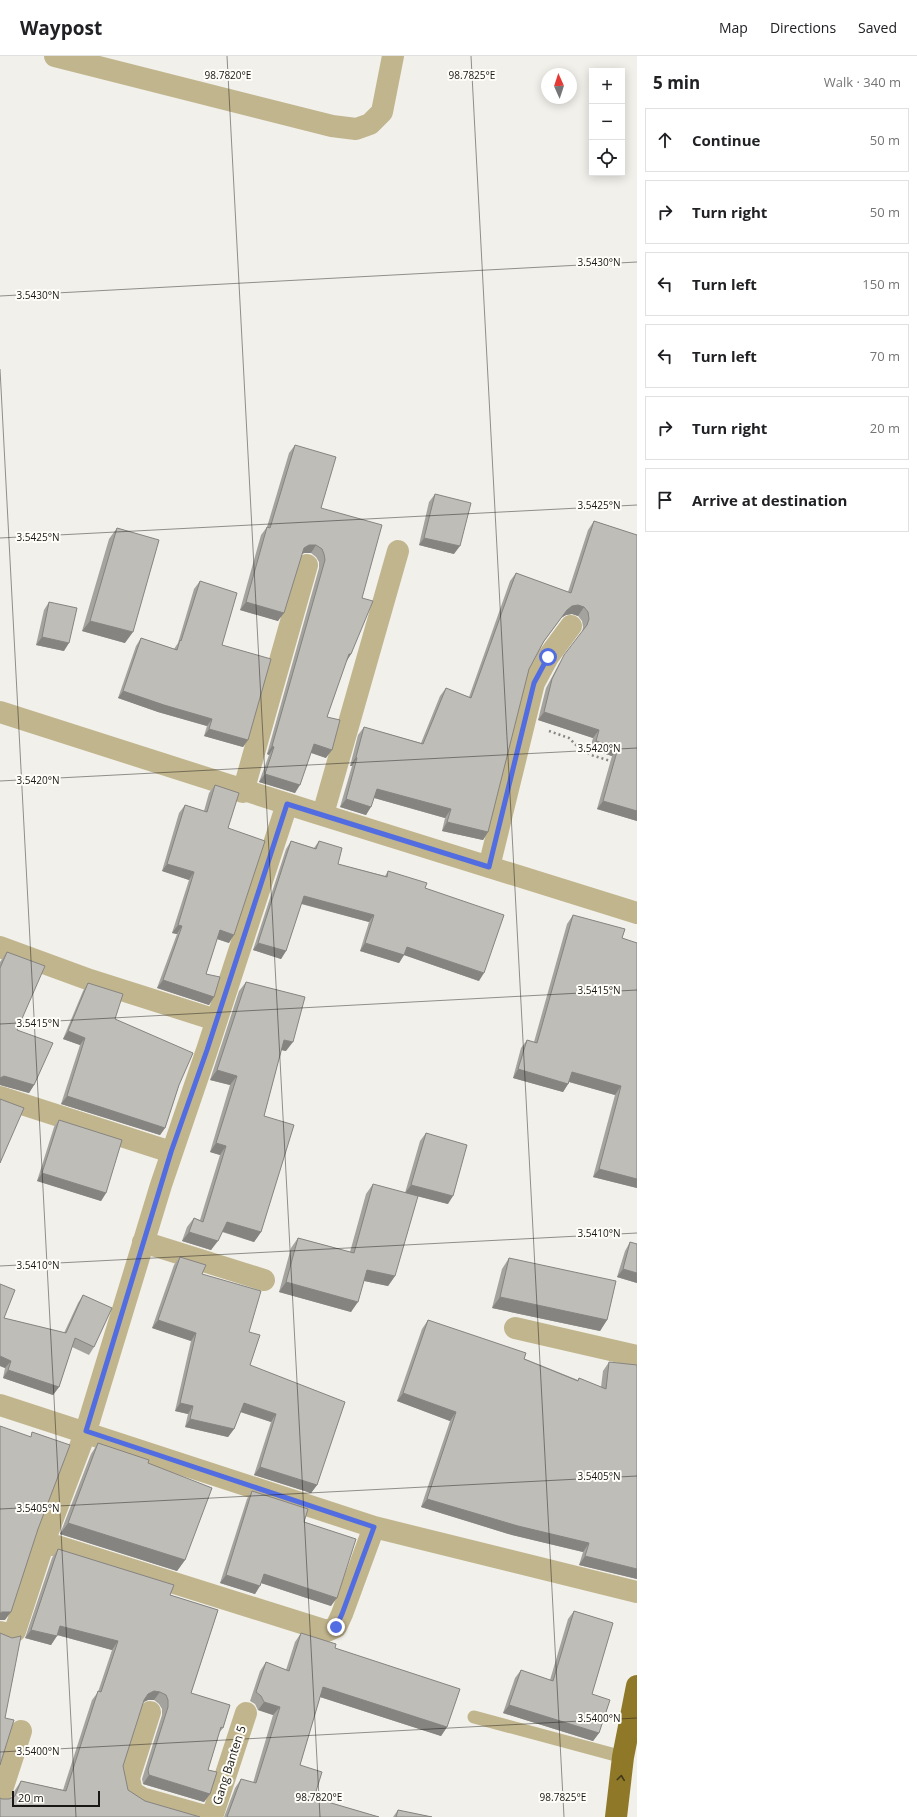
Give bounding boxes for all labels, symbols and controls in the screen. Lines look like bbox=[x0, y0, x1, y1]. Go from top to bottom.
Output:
text: Waypost bbox=[20, 15, 102, 41]
text: Map bbox=[719, 18, 748, 37]
text: Directions bbox=[770, 18, 836, 37]
text: Saved bbox=[858, 18, 897, 37]
text: 98.7820°E bbox=[205, 68, 251, 82]
text: 98.7825°E bbox=[449, 68, 495, 82]
north arrow bbox=[541, 68, 577, 104]
map controls bbox=[589, 68, 625, 176]
button: + bbox=[589, 68, 625, 104]
text: 5 min bbox=[653, 71, 700, 94]
text: Walk · 340 m bbox=[824, 73, 901, 91]
button: − bbox=[589, 104, 625, 140]
icon: ahead bbox=[654, 129, 676, 151]
text: Continue bbox=[692, 130, 760, 150]
text: 50 m bbox=[870, 131, 900, 149]
button: locate bbox=[589, 140, 625, 176]
icon: right bbox=[654, 201, 676, 223]
text: Turn right bbox=[692, 202, 767, 222]
text: 50 m bbox=[870, 203, 900, 221]
text: 3.5430°N bbox=[577, 255, 621, 269]
icon: left bbox=[654, 273, 676, 295]
text: Turn left bbox=[692, 274, 757, 294]
text: 150 m bbox=[862, 275, 900, 293]
text: 3.5430°N bbox=[16, 288, 60, 302]
icon: left bbox=[654, 345, 676, 367]
text: Turn left bbox=[692, 346, 757, 366]
text: 70 m bbox=[870, 347, 900, 365]
icon: right bbox=[654, 417, 676, 439]
text: Turn right bbox=[692, 418, 767, 438]
text: 20 m bbox=[870, 419, 900, 437]
icon: arrive bbox=[654, 489, 676, 511]
text: Arrive at destination bbox=[692, 490, 847, 510]
text: 3.5425°N bbox=[577, 498, 621, 512]
text: 3.5425°N bbox=[16, 530, 60, 544]
route start bbox=[539, 648, 557, 666]
text: 3.5420°N bbox=[577, 741, 621, 755]
text: 3.5420°N bbox=[16, 773, 60, 787]
text: 3.5415°N bbox=[577, 983, 621, 997]
text: 3.5415°N bbox=[16, 1016, 60, 1030]
text: 3.5410°N bbox=[577, 1226, 621, 1240]
text: 3.5410°N bbox=[16, 1258, 60, 1272]
text: 3.5405°N bbox=[577, 1469, 621, 1483]
text: 3.5405°N bbox=[16, 1501, 60, 1515]
route end bbox=[327, 1618, 345, 1636]
text: 3.5400°N bbox=[577, 1711, 621, 1725]
street label: Gang Banten 5 bbox=[208, 1723, 250, 1807]
text: 3.5400°N bbox=[16, 1744, 60, 1758]
one-way arrow bbox=[616, 1775, 625, 1781]
scale bar bbox=[12, 1789, 100, 1808]
text: 20 m bbox=[18, 1790, 44, 1805]
text: 98.7820°E bbox=[296, 1790, 342, 1804]
text: 98.7825°E bbox=[540, 1790, 586, 1804]

